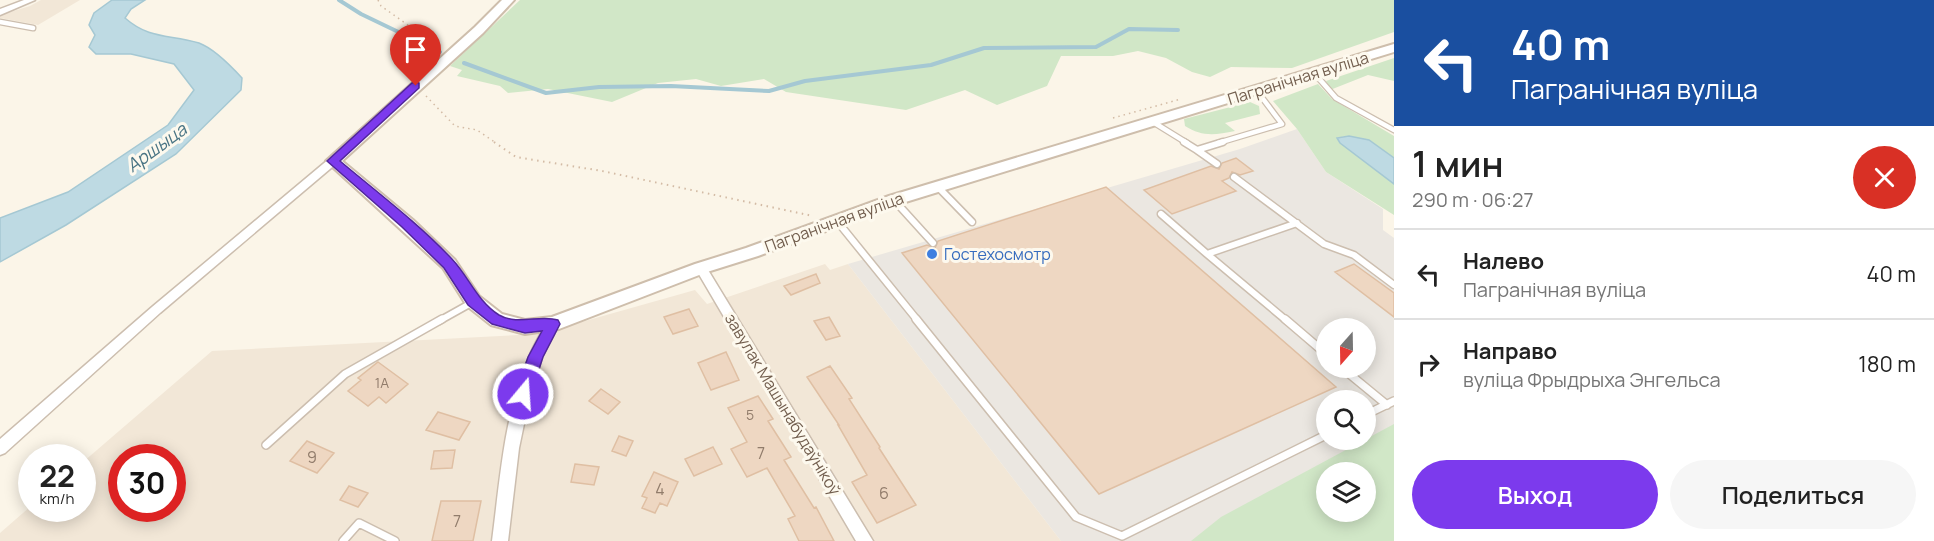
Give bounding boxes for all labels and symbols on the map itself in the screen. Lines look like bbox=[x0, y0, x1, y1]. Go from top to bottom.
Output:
pin bbox=[390, 24, 441, 86]
street label: Пагранічная вуліца bbox=[1225, 46, 1371, 110]
water label: Аршыца bbox=[121, 116, 192, 177]
street label: Пагранічная вуліца bbox=[761, 187, 907, 257]
place label: Гостехосмотр bbox=[944, 243, 1051, 265]
marker: Гостехосмотр bbox=[925, 247, 939, 261]
street label: завулак Машынабудаўнікоў bbox=[720, 309, 846, 500]
north arrow bbox=[1316, 318, 1376, 378]
position arrow bbox=[491, 362, 555, 426]
house number: 1А bbox=[375, 373, 389, 392]
house number: 5 bbox=[746, 405, 754, 424]
house number: 7 bbox=[757, 442, 765, 464]
speed limit sign: 30 bbox=[108, 444, 186, 522]
house number: 9 bbox=[307, 446, 317, 468]
house number: 4 bbox=[655, 478, 665, 500]
house number: 6 bbox=[879, 482, 889, 504]
house number: 7 bbox=[453, 510, 461, 532]

